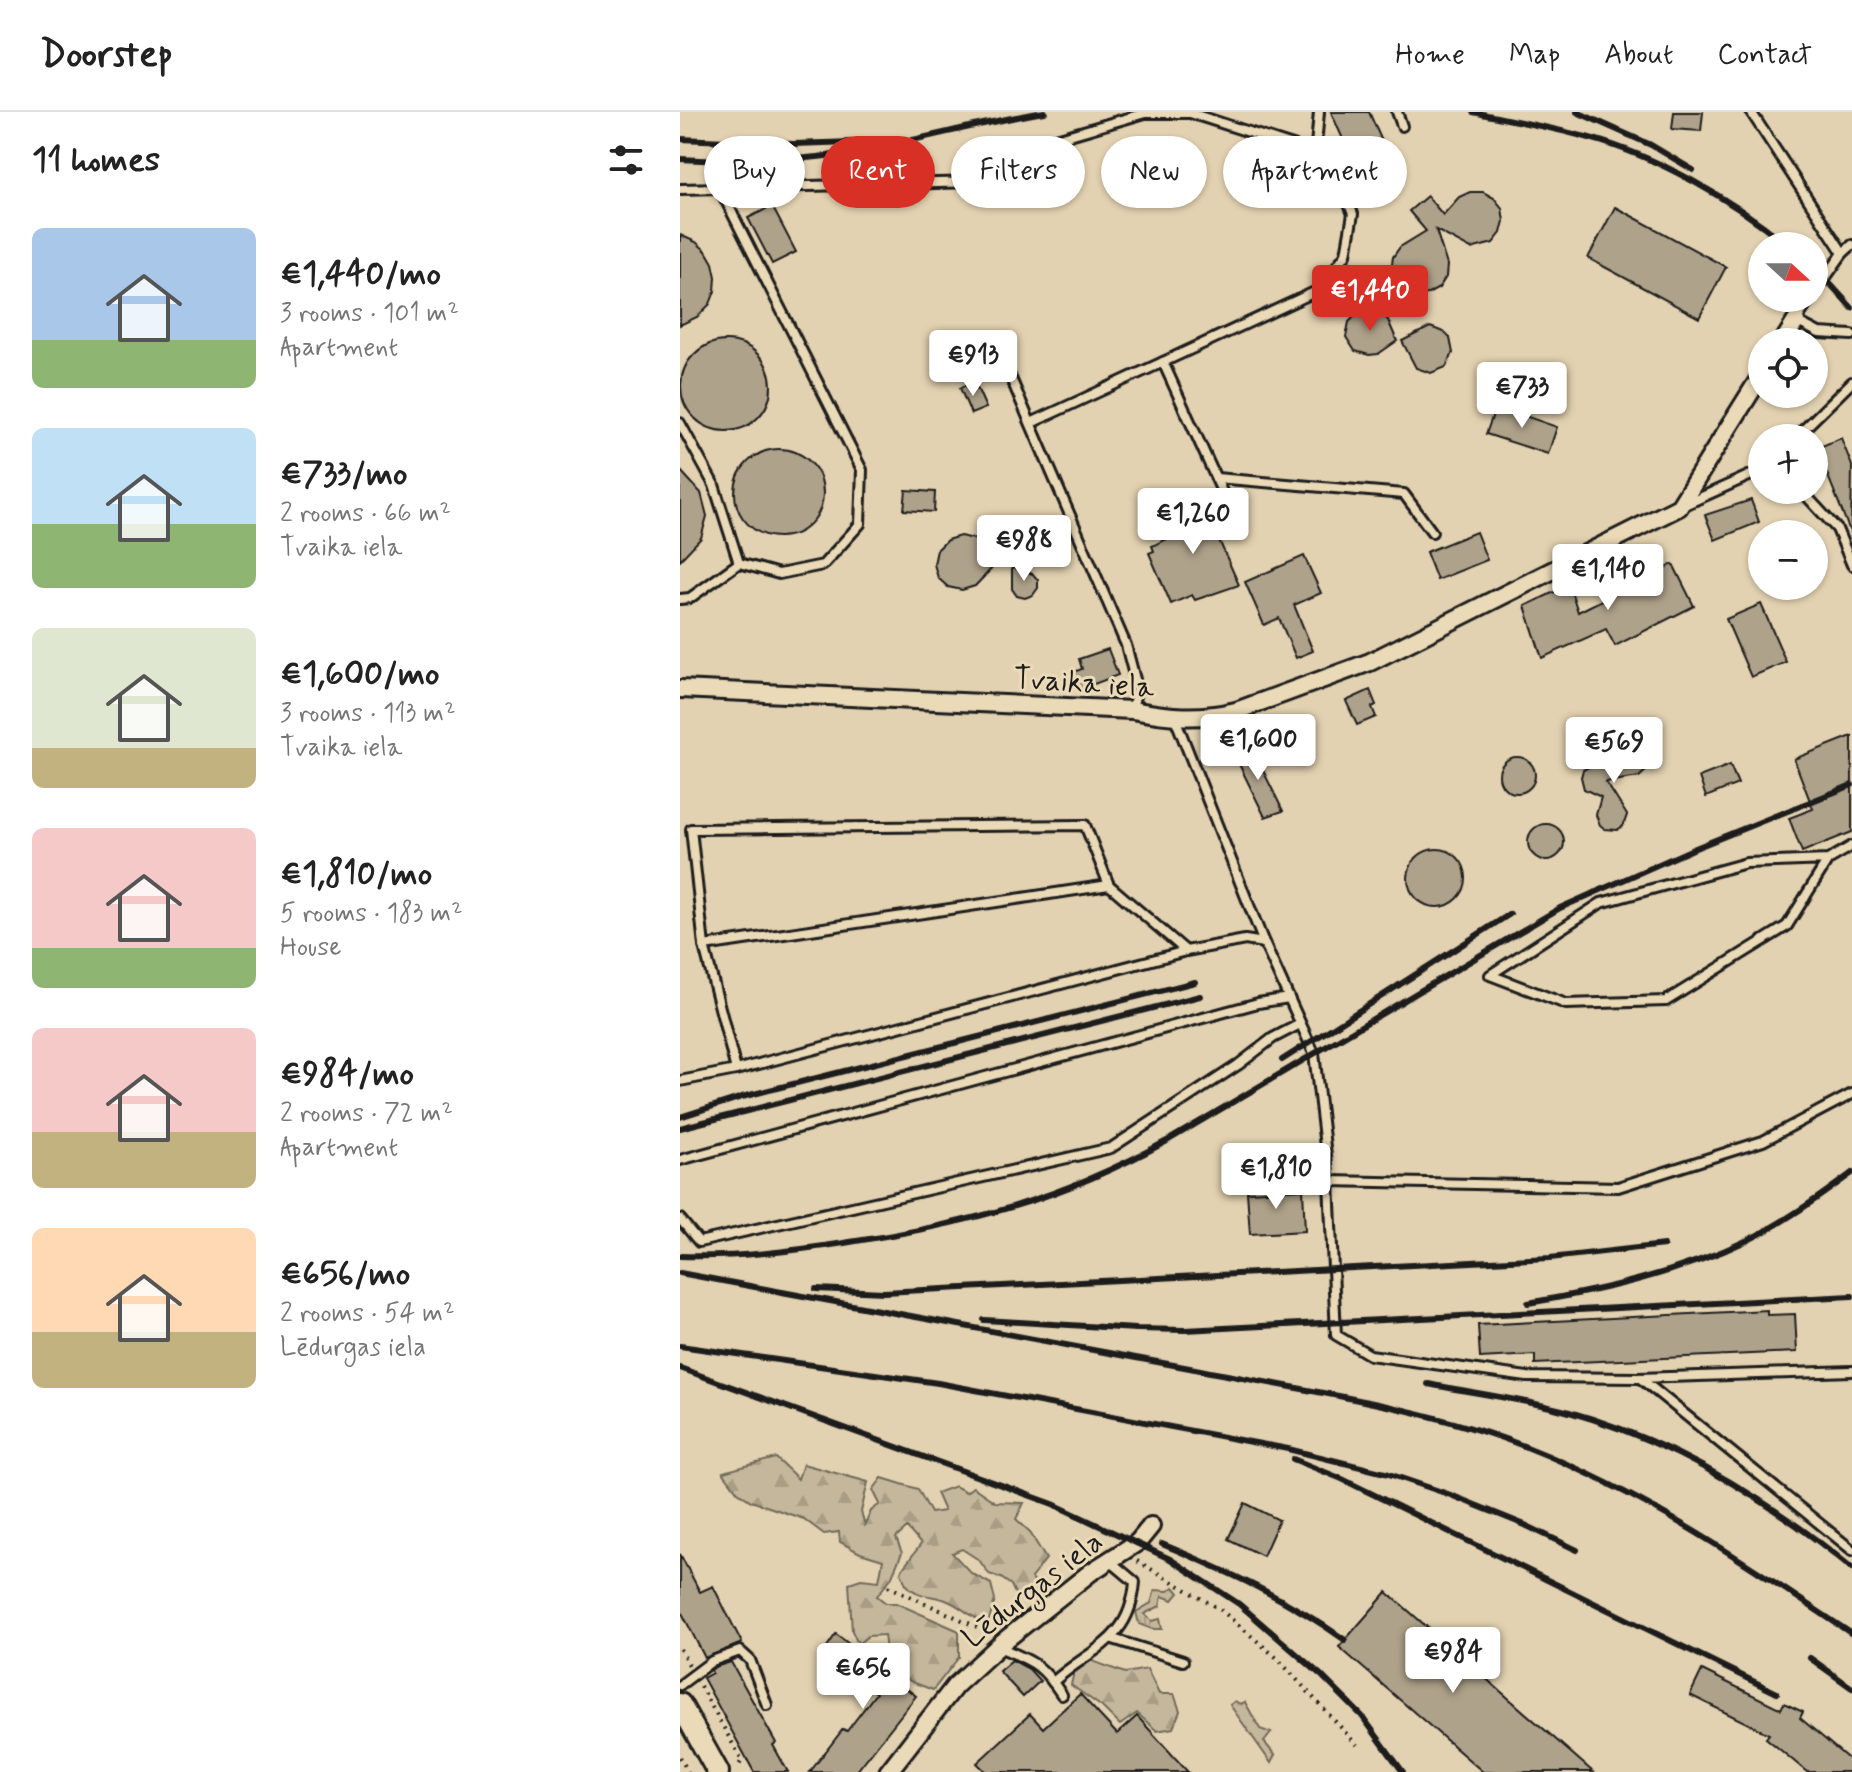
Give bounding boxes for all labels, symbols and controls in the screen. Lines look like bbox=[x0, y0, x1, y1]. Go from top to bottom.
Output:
text: Doorstep bbox=[40, 31, 173, 80]
text: Home bbox=[1395, 37, 1465, 74]
text: Map bbox=[1509, 37, 1560, 74]
text: About bbox=[1604, 37, 1673, 74]
text: Contact bbox=[1717, 37, 1812, 74]
chip: Buy bbox=[704, 136, 805, 208]
chip: Rent bbox=[821, 136, 935, 208]
chip: Filters bbox=[951, 136, 1085, 208]
chip: New bbox=[1101, 136, 1207, 208]
chip: Apartment bbox=[1223, 136, 1407, 208]
text: 11 homes bbox=[32, 138, 160, 183]
icon: filters bbox=[604, 138, 648, 182]
north arrow bbox=[1748, 232, 1828, 312]
map controls bbox=[1748, 232, 1828, 600]
text: €1,440/mo bbox=[280, 252, 441, 297]
icon: home bbox=[96, 260, 192, 356]
pin: €1,440 bbox=[1305, 265, 1435, 333]
text: €1,440 bbox=[1330, 274, 1410, 308]
text: 3 rooms · 101 m² bbox=[280, 297, 459, 331]
button: locate bbox=[1748, 328, 1828, 408]
pin: €913 bbox=[926, 330, 1020, 398]
text: Apartment bbox=[280, 331, 398, 365]
text: €913 bbox=[947, 339, 999, 373]
pin: €733 bbox=[1475, 362, 1569, 430]
text: €733 bbox=[1495, 371, 1549, 405]
button: + bbox=[1748, 424, 1828, 504]
text: €733/mo bbox=[280, 452, 408, 497]
icon: home bbox=[96, 460, 192, 556]
pin: €1,260 bbox=[1128, 488, 1258, 556]
text: 2 rooms · 66 m² bbox=[280, 497, 451, 531]
text: €1,260 bbox=[1156, 497, 1230, 531]
pin: €988 bbox=[977, 515, 1071, 583]
button: − bbox=[1748, 520, 1828, 600]
text: €988 bbox=[995, 524, 1053, 558]
text: Tvaika iela bbox=[280, 531, 402, 565]
pin: €1,140 bbox=[1543, 544, 1673, 612]
text: €1,140 bbox=[1570, 553, 1646, 587]
text: €1,600/mo bbox=[280, 652, 440, 697]
street label: Tvaika iela bbox=[1012, 659, 1157, 708]
icon: home bbox=[96, 660, 192, 756]
text: 3 rooms · 113 m² bbox=[280, 697, 456, 731]
pin: €1,600 bbox=[1193, 714, 1323, 782]
pin: €569 bbox=[1567, 717, 1661, 785]
text: €1,600 bbox=[1219, 723, 1297, 757]
text: €569 bbox=[1584, 726, 1644, 760]
text: Tvaika iela bbox=[280, 731, 402, 765]
text: €1,810/mo bbox=[280, 852, 432, 897]
icon: home bbox=[96, 860, 192, 956]
text: 5 rooms · 183 m² bbox=[280, 897, 463, 931]
text: House bbox=[280, 931, 341, 965]
text: €984/mo bbox=[280, 1052, 414, 1097]
icon: home bbox=[96, 1060, 192, 1156]
text: 2 rooms · 72 m² bbox=[280, 1097, 453, 1131]
text: Apartment bbox=[280, 1131, 398, 1165]
pin: €1,810 bbox=[1211, 1143, 1341, 1211]
text: €1,810 bbox=[1239, 1152, 1313, 1186]
text: €656/mo bbox=[280, 1252, 410, 1297]
icon: home bbox=[96, 1260, 192, 1356]
text: 2 rooms · 54 m² bbox=[280, 1297, 455, 1331]
text: Lēdurgas iela bbox=[280, 1331, 426, 1365]
street label: Lēdurgas iela bbox=[955, 1523, 1113, 1659]
pin: €984 bbox=[1406, 1627, 1500, 1695]
text: €984 bbox=[1423, 1636, 1483, 1670]
pin: €656 bbox=[816, 1643, 910, 1711]
text: €656 bbox=[835, 1652, 891, 1686]

